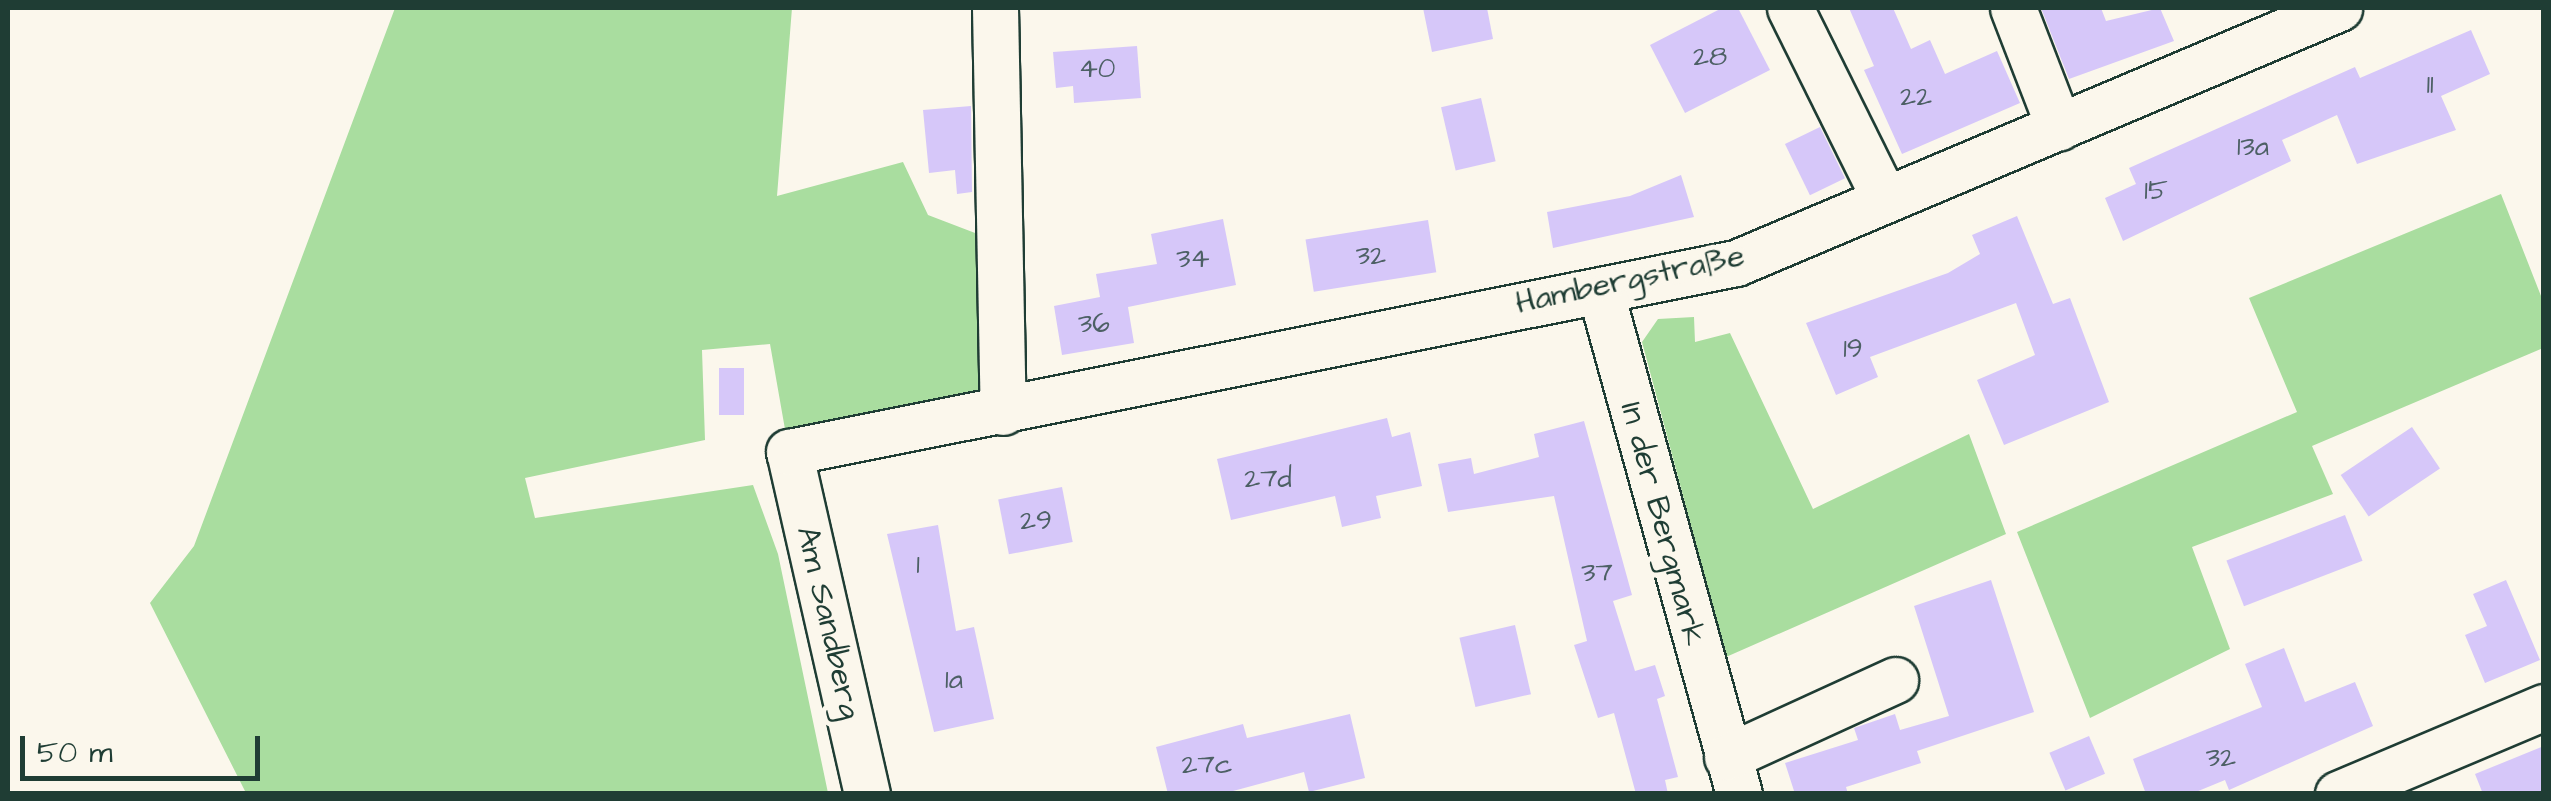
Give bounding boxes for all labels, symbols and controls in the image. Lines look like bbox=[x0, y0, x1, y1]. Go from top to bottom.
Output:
house number: 28 bbox=[1693, 40, 1727, 74]
house number: 40 bbox=[1079, 52, 1115, 86]
house number: 11 bbox=[2426, 68, 2434, 102]
house number: 22 bbox=[1900, 80, 1932, 114]
house number: 13a bbox=[2237, 130, 2269, 164]
house number: 15 bbox=[2144, 174, 2168, 208]
street label: Hambergstraße bbox=[1512, 237, 1748, 323]
house number: 32 bbox=[1356, 239, 1386, 273]
house number: 34 bbox=[1176, 242, 1210, 276]
house number: 36 bbox=[1078, 307, 1110, 341]
house number: 19 bbox=[1843, 332, 1863, 366]
street label: In der Bergmark bbox=[1611, 398, 1713, 650]
house number: 27d bbox=[1244, 462, 1292, 496]
house number: 29 bbox=[1020, 504, 1052, 538]
street label: Am Sandberg bbox=[787, 523, 869, 723]
house number: 1 bbox=[916, 548, 920, 582]
house number: 37 bbox=[1581, 556, 1613, 590]
house number: 1a bbox=[945, 663, 963, 697]
scale bar bbox=[25, 716, 265, 778]
text: 50 m bbox=[37, 732, 113, 774]
house number: 32 bbox=[2206, 741, 2236, 775]
house number: 27c bbox=[1182, 748, 1232, 782]

